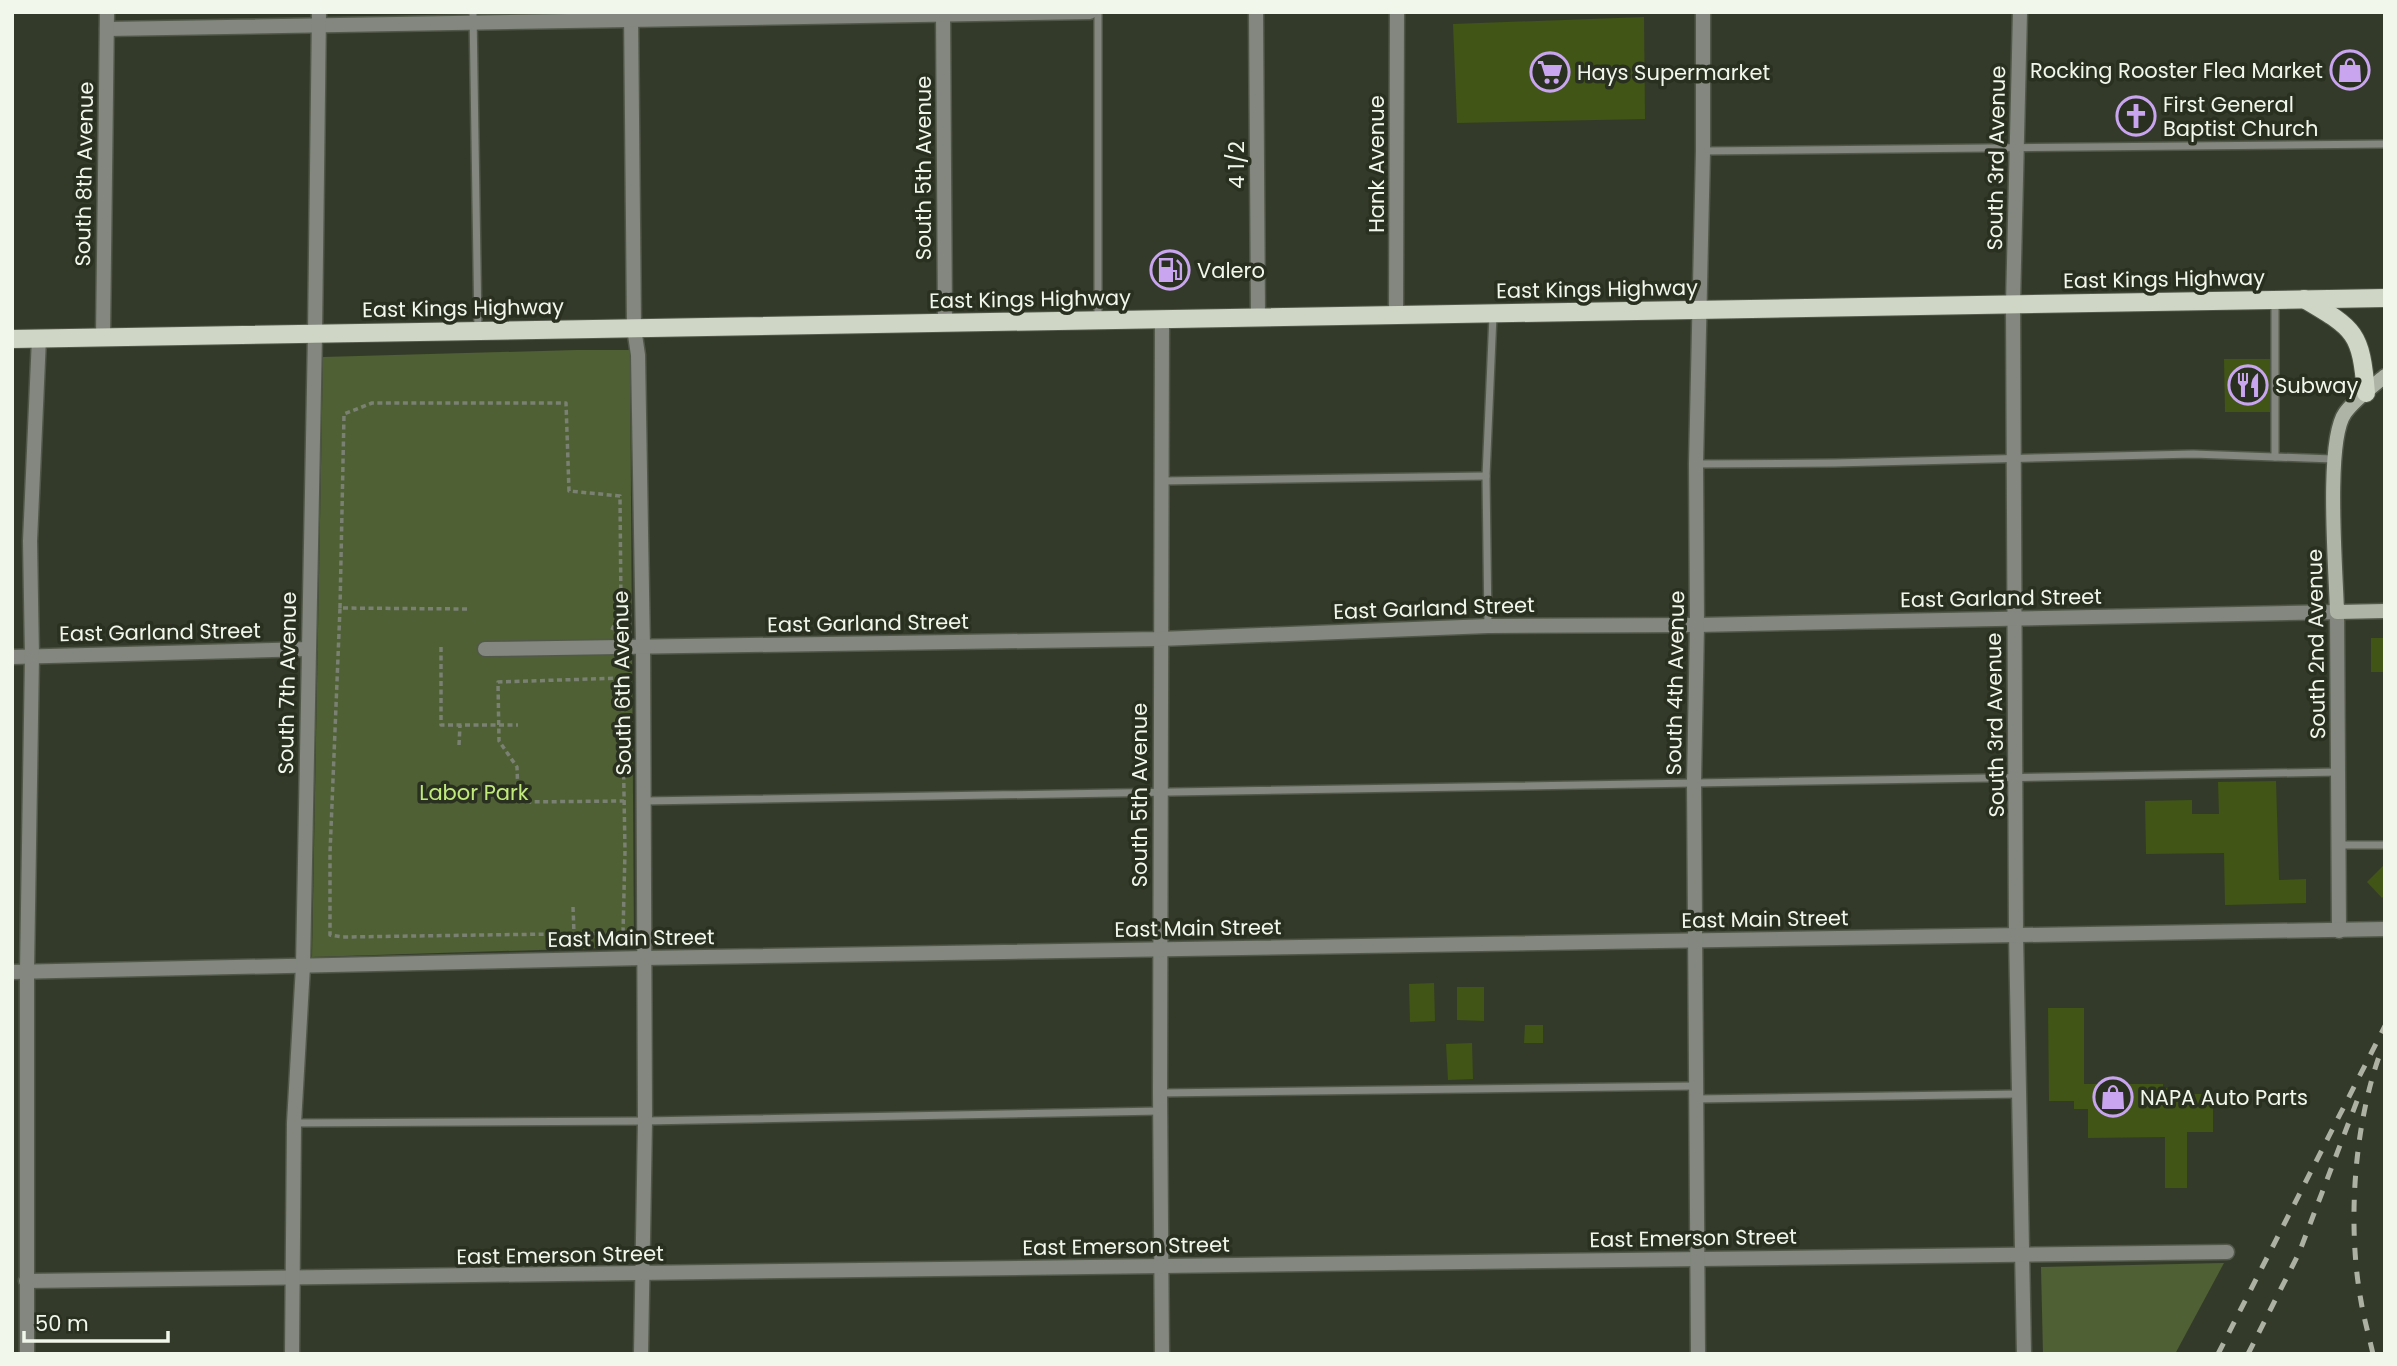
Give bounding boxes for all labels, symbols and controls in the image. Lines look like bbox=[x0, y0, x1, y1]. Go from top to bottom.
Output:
shop icon: Rocking Rooster Flea Market bbox=[2329, 49, 2371, 91]
supermarket icon: Hays Supermarket bbox=[1529, 51, 1571, 93]
place label: Rocking Rooster Flea Market bbox=[2030, 56, 2323, 85]
place label: Hays Supermarket bbox=[1577, 58, 1770, 87]
street label: South 3rd Avenue bbox=[1980, 65, 2012, 251]
street label: South 5th Avenue bbox=[909, 76, 938, 260]
street label: South 8th Avenue bbox=[68, 81, 100, 267]
place label: First General Baptist Church bbox=[2163, 90, 2318, 143]
street label: Hank Avenue bbox=[1362, 95, 1391, 233]
church icon: First General Baptist Church bbox=[2115, 95, 2157, 137]
street label: 4 1/2 bbox=[1222, 141, 1251, 189]
fuel station icon: Valero bbox=[1149, 249, 1191, 291]
place label: Valero bbox=[1197, 256, 1265, 285]
street label: East Kings Highway bbox=[2063, 263, 2265, 295]
street label: East Kings Highway bbox=[1496, 273, 1698, 305]
street label: East Kings Highway bbox=[929, 283, 1131, 315]
street label: East Kings Highway bbox=[362, 292, 564, 324]
restaurant icon: Subway bbox=[2227, 364, 2269, 406]
place label: Subway bbox=[2275, 371, 2358, 400]
street label: South 2nd Avenue bbox=[2300, 549, 2332, 739]
street label: East Garland Street bbox=[1900, 582, 2102, 614]
street label: South 6th Avenue bbox=[606, 590, 638, 776]
street label: East Garland Street bbox=[1333, 590, 1535, 626]
street label: South 4th Avenue bbox=[1659, 590, 1691, 776]
street label: South 7th Avenue bbox=[271, 591, 303, 775]
street label: East Garland Street bbox=[767, 607, 969, 639]
street label: East Garland Street bbox=[59, 616, 261, 648]
street label: South 3rd Avenue bbox=[1979, 632, 2011, 818]
street label: South 5th Avenue bbox=[1125, 703, 1154, 887]
park label: Labor Park bbox=[419, 778, 529, 807]
street label: East Main Street bbox=[1681, 903, 1849, 935]
street label: East Main Street bbox=[1114, 912, 1282, 944]
street label: East Main Street bbox=[547, 922, 715, 954]
shop icon: NAPA Auto Parts bbox=[2092, 1076, 2134, 1118]
place label: NAPA Auto Parts bbox=[2140, 1083, 2308, 1112]
street label: East Emerson Street bbox=[1589, 1222, 1797, 1254]
street label: East Emerson Street bbox=[1022, 1230, 1230, 1262]
street label: East Emerson Street bbox=[456, 1239, 664, 1271]
scale bar bbox=[24, 1300, 168, 1344]
text: 50 m bbox=[35, 1309, 89, 1338]

